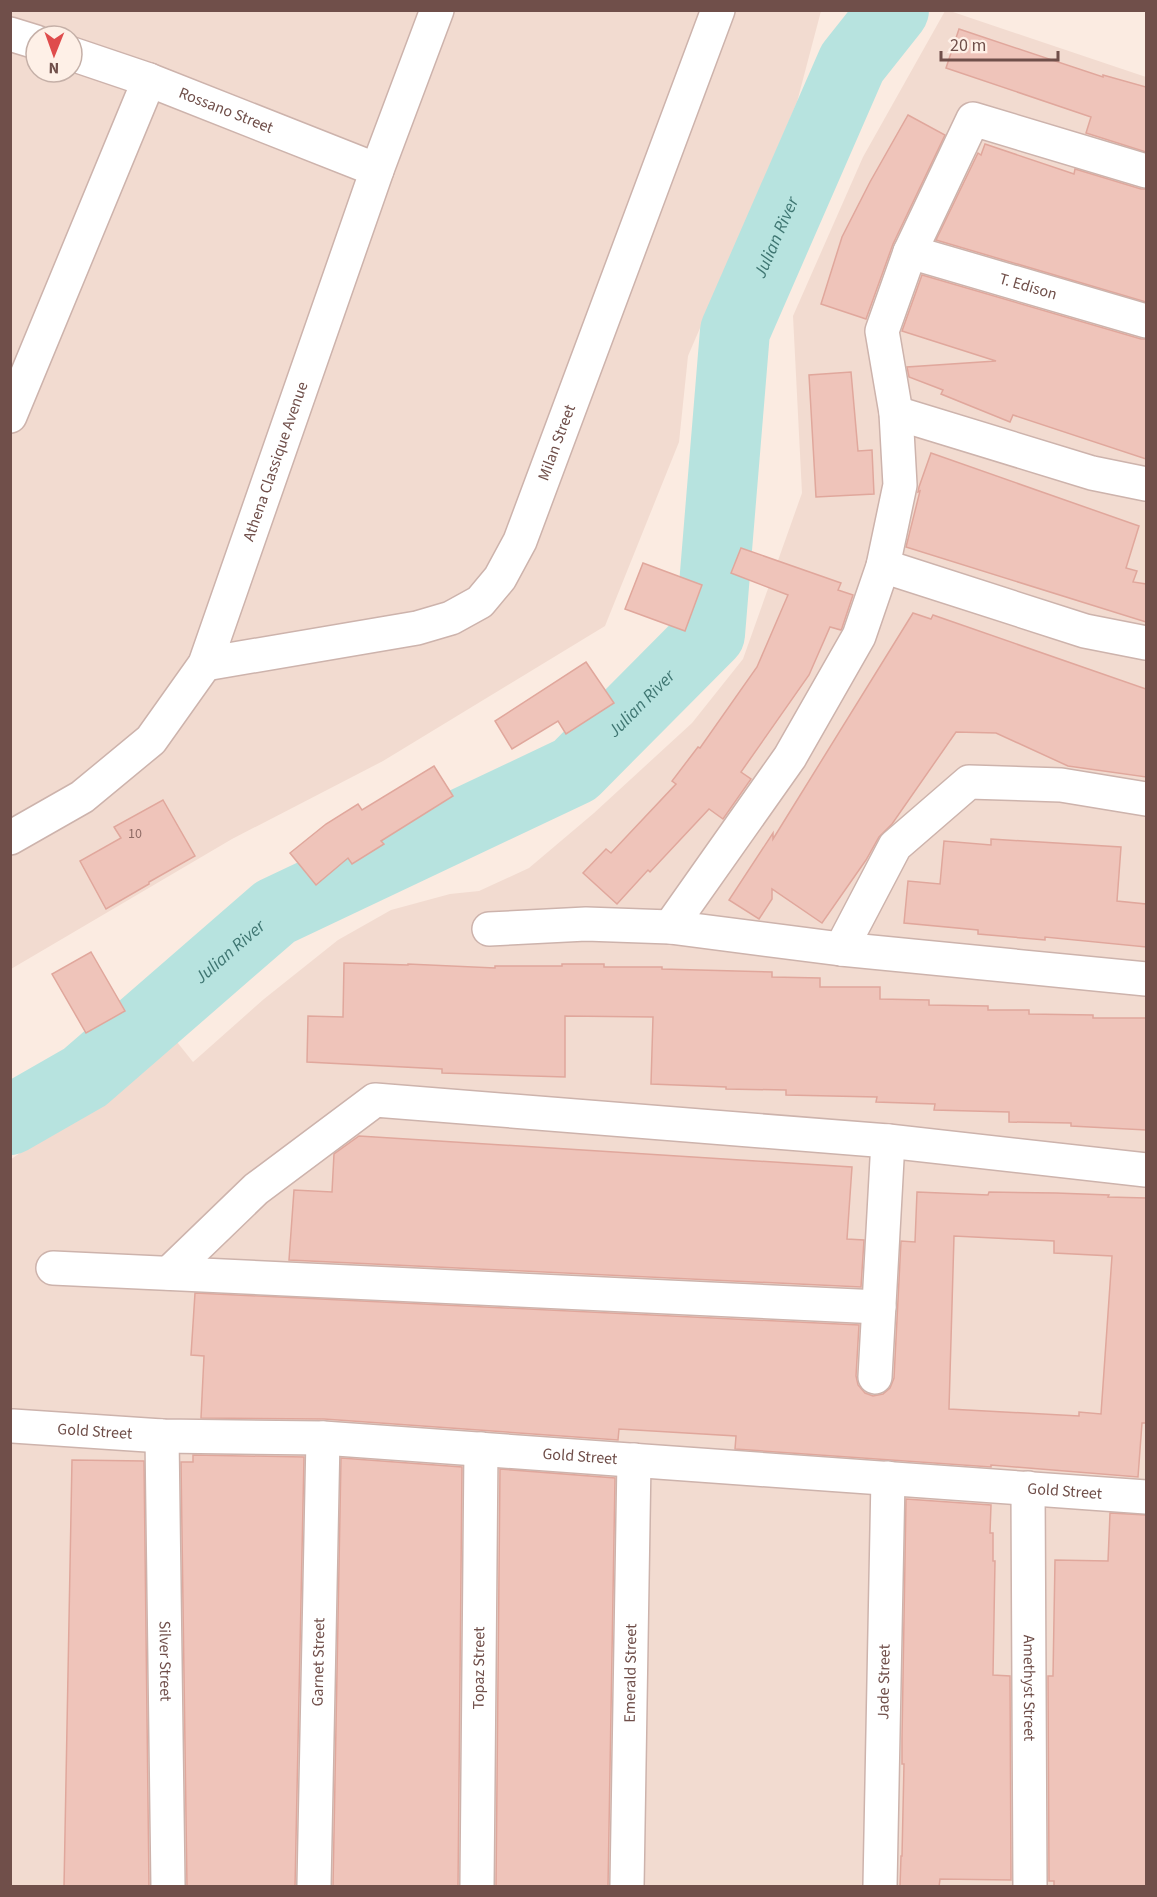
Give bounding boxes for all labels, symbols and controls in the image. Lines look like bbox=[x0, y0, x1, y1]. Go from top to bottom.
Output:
north arrow bbox=[24, 24, 84, 84]
scale bar bbox=[941, 24, 1058, 62]
text: 20 m bbox=[950, 33, 986, 58]
text: N bbox=[48, 57, 59, 79]
street label: Rossano Street bbox=[175, 82, 277, 139]
water label: Julian River bbox=[747, 192, 805, 283]
street label: T. Edison bbox=[996, 268, 1060, 305]
street label: Athena Classique Avenue bbox=[238, 379, 313, 544]
street label: Milan Street bbox=[532, 401, 581, 484]
water label: Julian River bbox=[601, 663, 681, 743]
house number: 10 bbox=[128, 824, 142, 844]
water label: Julian River bbox=[188, 913, 271, 990]
street label: Gold Street bbox=[57, 1418, 133, 1445]
street label: Gold Street bbox=[542, 1443, 619, 1470]
street label: Gold Street bbox=[1027, 1478, 1103, 1505]
street label: Garnet Street bbox=[307, 1617, 330, 1707]
street label: Silver Street bbox=[153, 1620, 177, 1702]
street label: Emerald Street bbox=[619, 1623, 642, 1723]
street label: Topaz Street bbox=[468, 1626, 490, 1710]
street label: Amethyst Street bbox=[1018, 1635, 1040, 1742]
street label: Jade Street bbox=[872, 1643, 896, 1720]

